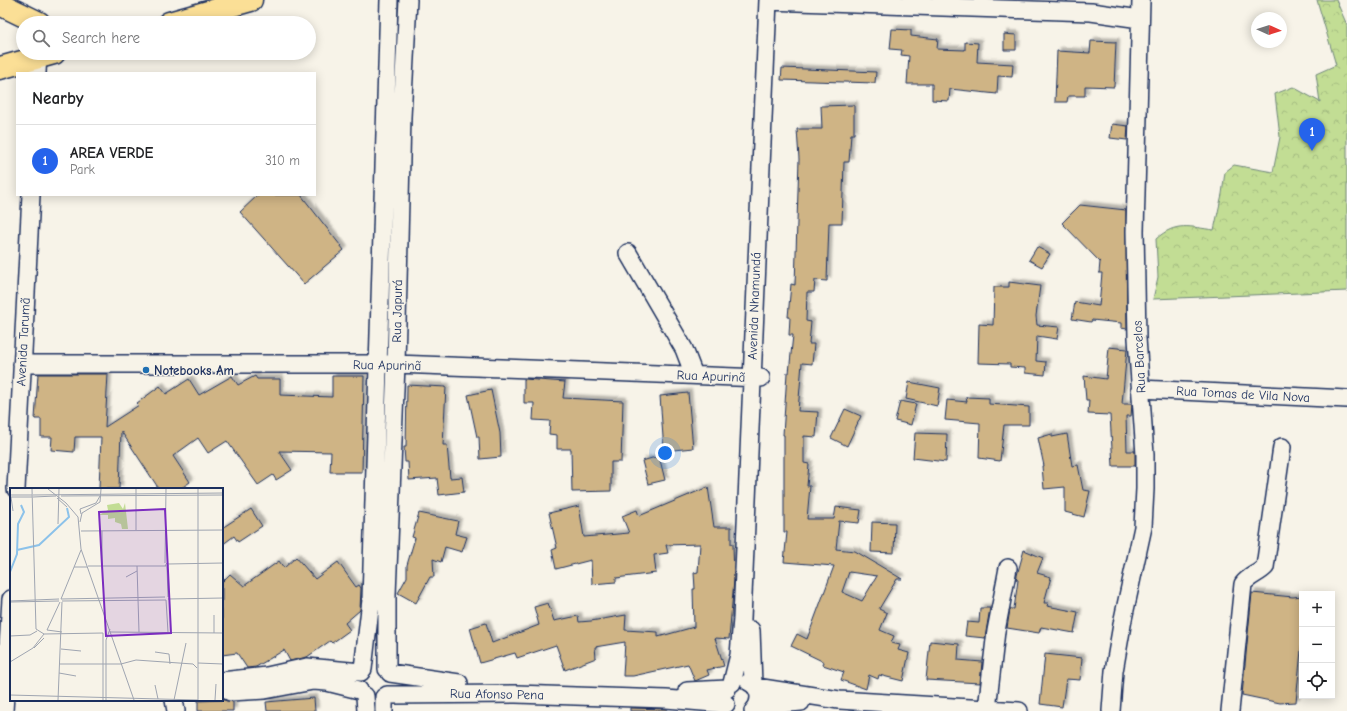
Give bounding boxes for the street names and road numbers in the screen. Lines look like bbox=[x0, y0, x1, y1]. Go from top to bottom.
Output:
street label: Avenida Nhamundá bbox=[745, 252, 763, 360]
street label: Rua Japurá bbox=[389, 279, 405, 343]
street label: Avenida Tarumã bbox=[13, 297, 33, 387]
street label: Rua Barcelos bbox=[1130, 320, 1148, 394]
street label: Rua Apurinã bbox=[353, 357, 422, 373]
street label: Rua Apurinã bbox=[676, 367, 746, 385]
street label: Rua Tomas de Vila Nova bbox=[1176, 383, 1310, 405]
street label: Rua Afonso Pena bbox=[450, 686, 544, 702]

